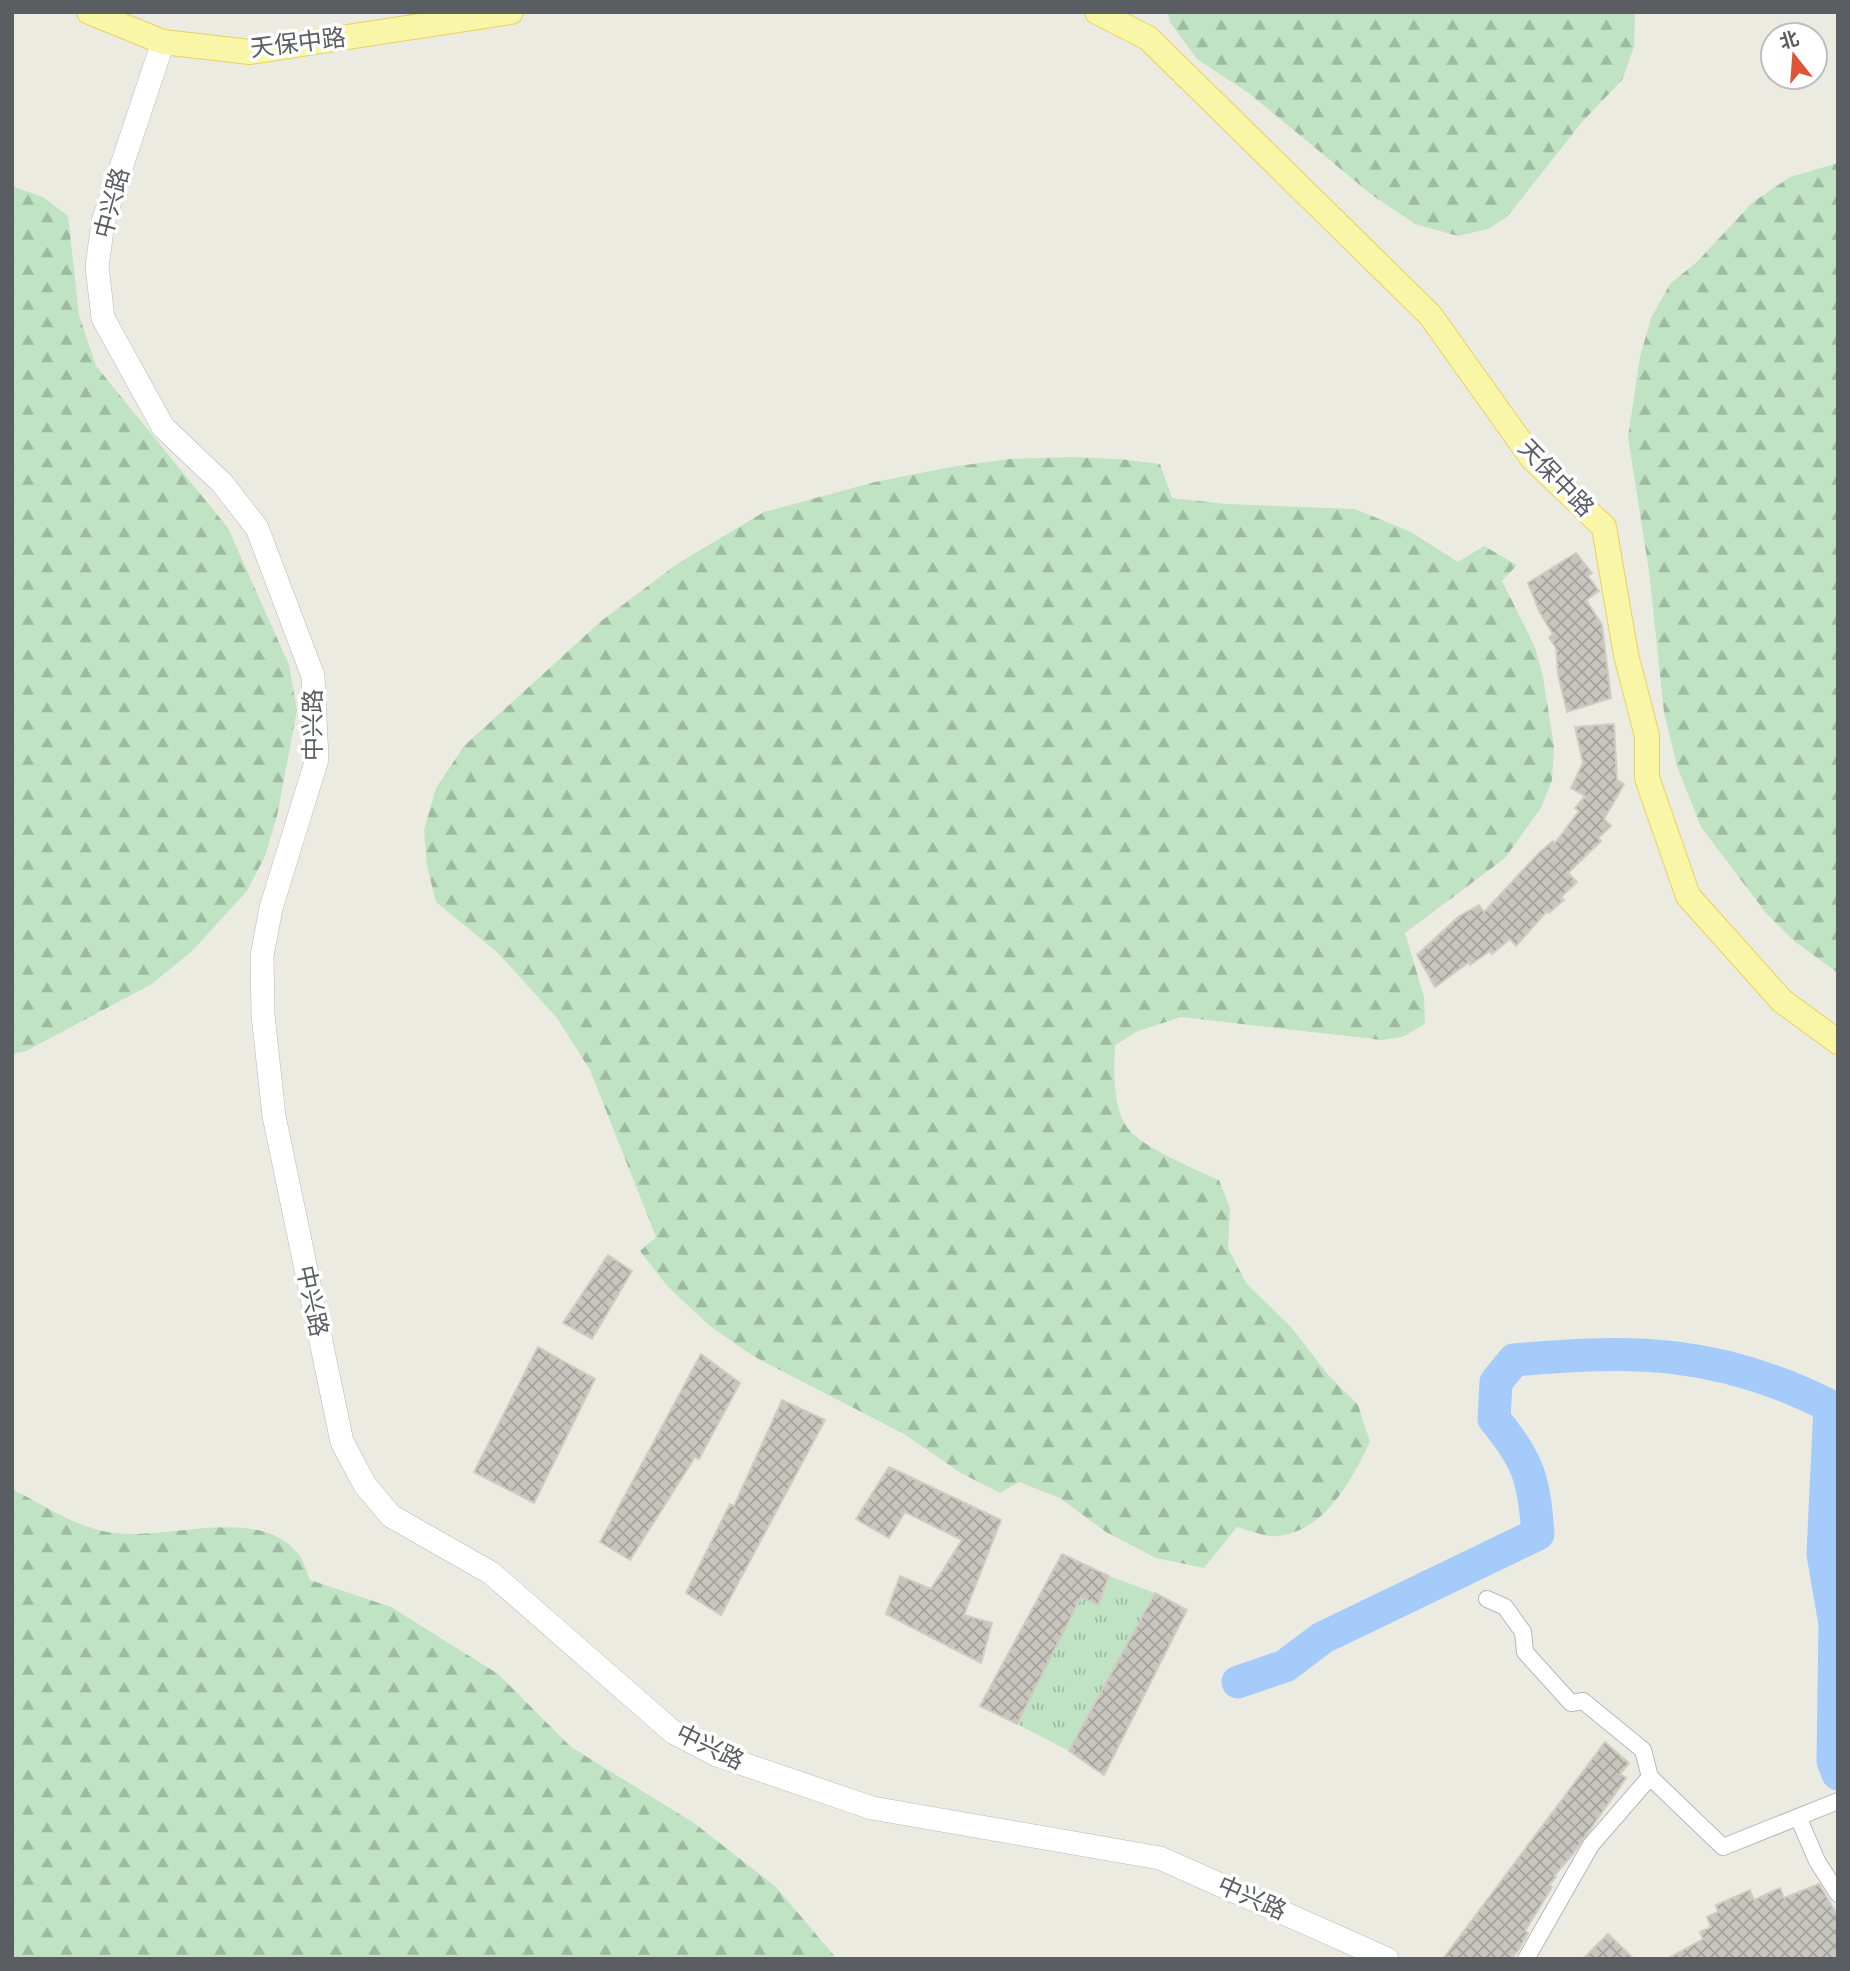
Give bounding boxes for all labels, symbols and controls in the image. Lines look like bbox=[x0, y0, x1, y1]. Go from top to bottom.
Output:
north arrow bbox=[1759, 21, 1829, 91]
street label: 天保中路 bbox=[249, 22, 347, 64]
text: 北 bbox=[1777, 26, 1802, 55]
street label: 中兴路 bbox=[88, 164, 136, 242]
street label: 天保中路 bbox=[1512, 433, 1600, 523]
street label: 中兴路 bbox=[298, 689, 328, 761]
street label: 中兴路 bbox=[290, 1263, 334, 1339]
street label: 中兴路 bbox=[671, 1718, 749, 1776]
street label: 中兴路 bbox=[1213, 1870, 1291, 1926]

